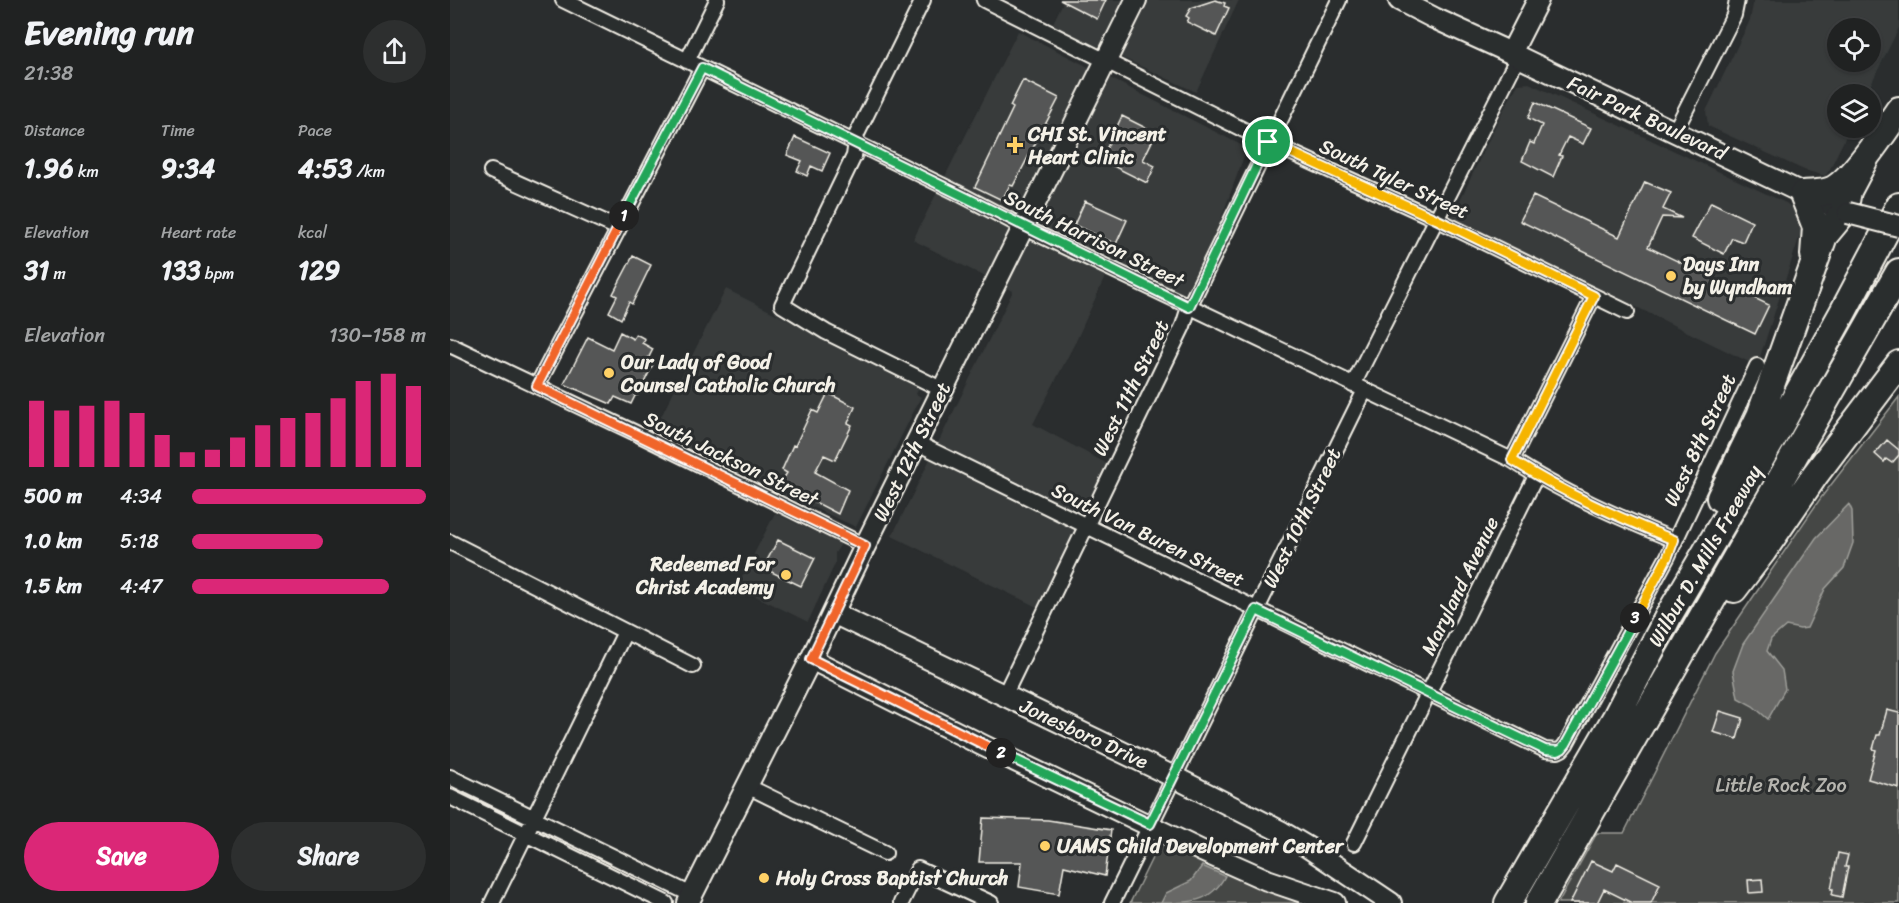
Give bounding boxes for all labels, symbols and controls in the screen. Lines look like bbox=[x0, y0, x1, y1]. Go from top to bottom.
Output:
text: Evening run bbox=[24, 4, 194, 62]
map controls bbox=[1827, 18, 1881, 138]
button: locate bbox=[1827, 18, 1881, 72]
button: share bbox=[363, 20, 426, 83]
text: 21:38 bbox=[24, 56, 73, 91]
street label: Fair Park Boulevard bbox=[1561, 66, 1734, 171]
button: layers bbox=[1827, 84, 1881, 138]
text: Distance bbox=[24, 116, 85, 145]
text: Time bbox=[161, 116, 195, 145]
text: Pace bbox=[298, 116, 332, 145]
pin bbox=[1242, 116, 1293, 167]
place label: CHI St. Vincent Heart Clinic bbox=[1027, 117, 1167, 175]
icon: arrive bbox=[1251, 125, 1284, 158]
street label: South Tyler Street bbox=[1313, 129, 1475, 229]
marker: CHI St. Vincent Heart Clinic bbox=[1006, 136, 1024, 154]
text: 1.96 bbox=[24, 145, 74, 191]
text: 9:34 bbox=[161, 145, 215, 191]
text: 4:53 bbox=[298, 145, 352, 191]
text: km bbox=[74, 157, 99, 186]
text: /km bbox=[352, 157, 385, 186]
street label: South Harrison Street bbox=[998, 180, 1191, 298]
pin: 1 bbox=[609, 201, 639, 231]
text: 1 bbox=[621, 201, 627, 230]
text: Elevation bbox=[24, 218, 89, 247]
text: Heart rate bbox=[161, 218, 236, 247]
text: kcal bbox=[298, 218, 327, 247]
text: 31 bbox=[24, 247, 49, 293]
text: 133 bbox=[161, 247, 201, 293]
text: 129 bbox=[298, 247, 340, 293]
place label: Days Inn by Wyndham bbox=[1682, 247, 1793, 305]
text: m bbox=[49, 259, 66, 288]
text: bpm bbox=[201, 259, 234, 288]
marker: Days Inn by Wyndham bbox=[1664, 269, 1678, 283]
street label: West 11th Street bbox=[1083, 313, 1179, 462]
text: Elevation bbox=[24, 318, 105, 353]
text: 130–158 m bbox=[329, 318, 426, 353]
place label: Our Lady of Good Counsel Catholic Church bbox=[620, 345, 836, 403]
marker: Our Lady of Good Counsel Catholic Church bbox=[602, 366, 616, 380]
street label: West 8th Street bbox=[1654, 367, 1746, 512]
street label: West 12th Street bbox=[863, 376, 961, 528]
street label: South Jackson Street bbox=[638, 401, 825, 517]
street label: West 10th Street bbox=[1253, 442, 1351, 594]
street label: Wilbur D. Mills Freeway bbox=[1638, 457, 1772, 654]
street label: South Van Buren Street bbox=[1045, 473, 1251, 597]
text: 500 m bbox=[24, 479, 82, 514]
text: 4:34 bbox=[120, 479, 162, 514]
street label: Maryland Avenue bbox=[1411, 510, 1509, 662]
text: 1.0 km bbox=[24, 524, 82, 559]
text: 5:18 bbox=[120, 524, 159, 559]
place label: Redeemed For Christ Academy bbox=[635, 547, 776, 605]
marker: Redeemed For Christ Academy bbox=[779, 568, 793, 582]
text: 1.5 km bbox=[24, 569, 82, 604]
text: 4:47 bbox=[120, 569, 162, 604]
pin: 3 bbox=[1620, 603, 1650, 633]
text: 3 bbox=[1631, 603, 1639, 632]
street label: Jonesboro Drive bbox=[1013, 688, 1155, 779]
pin: 2 bbox=[986, 738, 1016, 768]
text: 2 bbox=[996, 738, 1006, 767]
park label: Little Rock Zoo bbox=[1715, 768, 1847, 803]
button: Save bbox=[24, 822, 219, 891]
button: Share bbox=[231, 822, 426, 891]
place label: UAMS Child Development Center bbox=[1057, 829, 1345, 864]
marker: UAMS Child Development Center bbox=[1038, 839, 1052, 853]
place label: Holy Cross Baptist Church bbox=[775, 861, 1009, 896]
marker: Holy Cross Baptist Church bbox=[757, 871, 771, 885]

